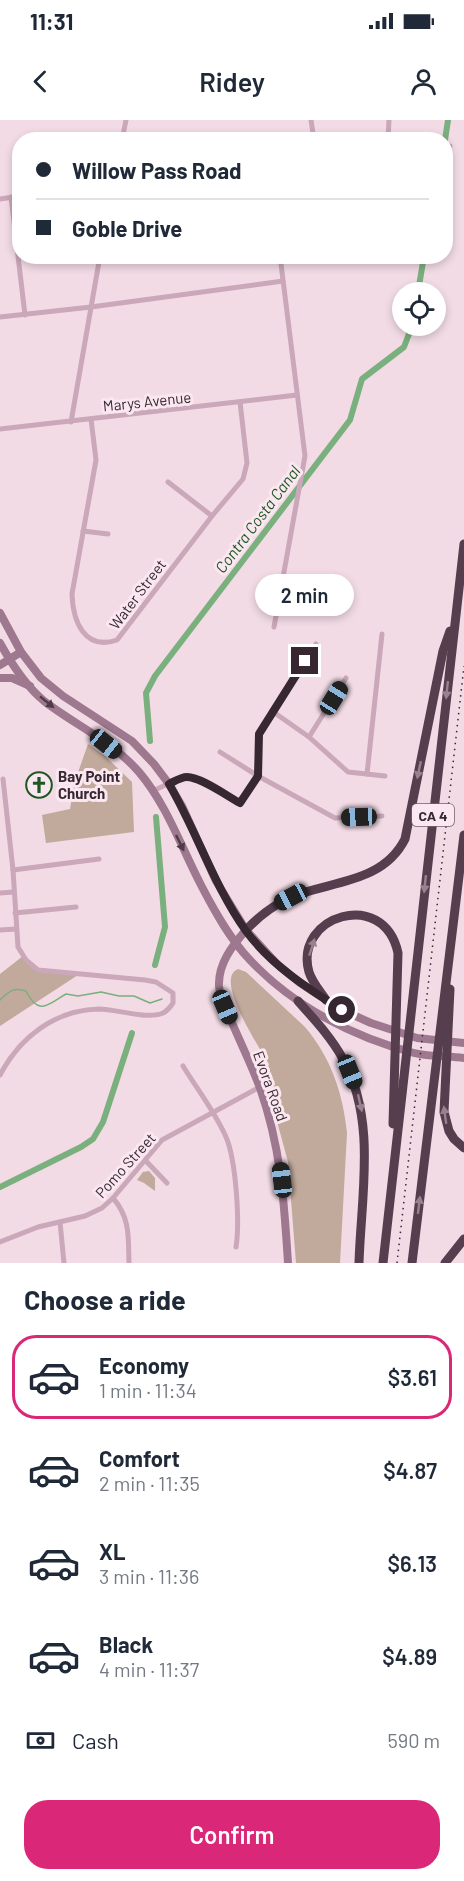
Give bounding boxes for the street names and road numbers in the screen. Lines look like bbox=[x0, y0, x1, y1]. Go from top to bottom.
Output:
street label: Marys Avenue bbox=[102, 387, 192, 415]
street label: Water Street bbox=[105, 556, 169, 632]
road number: CA 4 bbox=[412, 804, 454, 826]
street label: Evora Road bbox=[250, 1048, 292, 1124]
street label: Pomo Street bbox=[91, 1129, 159, 1201]

